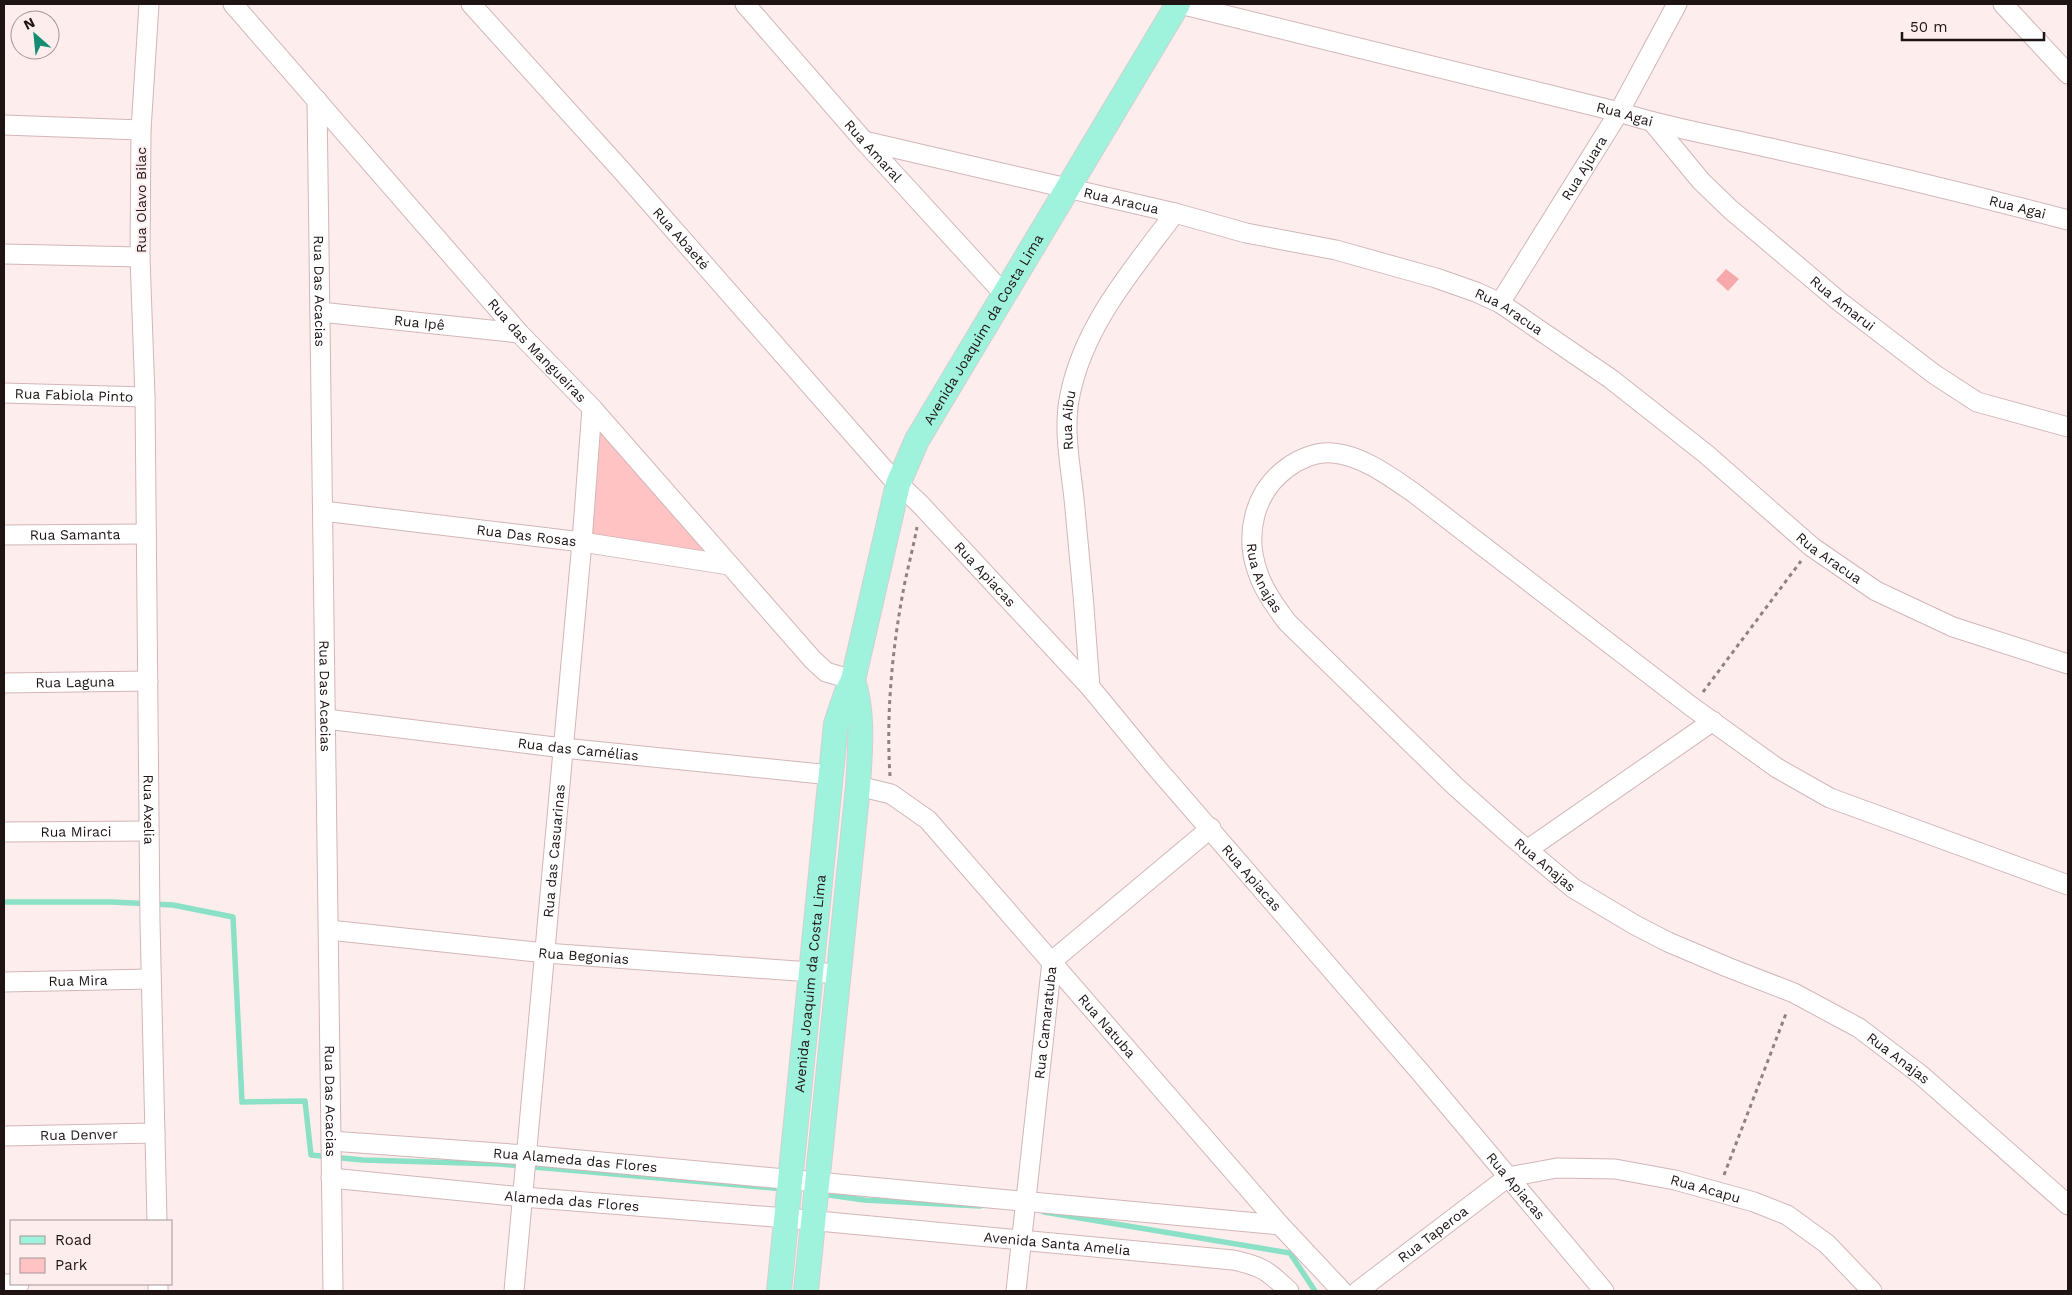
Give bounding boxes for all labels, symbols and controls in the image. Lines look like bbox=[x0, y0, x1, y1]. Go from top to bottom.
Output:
north arrow bbox=[10, 10, 60, 60]
scale bar bbox=[1902, 10, 2044, 42]
text: N bbox=[21, 14, 37, 33]
text: 50 m bbox=[1910, 18, 1947, 36]
street label: Rua Agai bbox=[1595, 99, 1655, 130]
street label: Rua Amaral bbox=[841, 117, 906, 186]
street label: Rua Ajuara bbox=[1558, 133, 1610, 203]
street label: Rua Olavo Bilac bbox=[133, 147, 149, 253]
street label: Rua Aracua bbox=[1082, 184, 1160, 217]
street label: Rua Agai bbox=[1988, 192, 2048, 222]
street label: Rua Abaeté bbox=[650, 204, 713, 273]
street label: Avenida Joaquim da Costa Lima bbox=[920, 231, 1046, 428]
street label: Rua Das Acacias bbox=[311, 235, 328, 347]
street label: Rua Amarui bbox=[1807, 272, 1878, 334]
street label: Rua Aracua bbox=[1472, 285, 1546, 338]
street label: Rua das Mangueiras bbox=[485, 295, 590, 405]
street label: Rua Ipê bbox=[393, 312, 446, 333]
street label: Rua Fabiola Pinto bbox=[14, 385, 134, 405]
street label: Rua Aibu bbox=[1059, 389, 1079, 451]
street label: Rua Das Rosas bbox=[476, 521, 577, 549]
street label: Rua Samanta bbox=[30, 526, 120, 543]
street label: Rua Aracua bbox=[1793, 529, 1865, 587]
street label: Rua Apiacas bbox=[951, 539, 1019, 610]
street label: Rua Anajas bbox=[1244, 542, 1286, 616]
street label: Rua Das Acacias bbox=[316, 640, 334, 752]
street label: Rua Laguna bbox=[35, 673, 115, 691]
street label: Rua das Camélias bbox=[517, 735, 639, 764]
street label: Rua Axelia bbox=[141, 775, 157, 845]
street label: Rua das Casuarinas bbox=[540, 783, 568, 918]
street label: Rua Miraci bbox=[40, 823, 112, 840]
street label: Rua Anajas bbox=[1511, 835, 1579, 895]
street label: Rua Apiacas bbox=[1219, 841, 1285, 914]
street label: Avenida Joaquim da Costa Lima bbox=[791, 874, 829, 1093]
street label: Rua Begonias bbox=[537, 944, 630, 967]
street label: Rua Camaratuba bbox=[1031, 965, 1059, 1080]
street label: Rua Mira bbox=[48, 972, 108, 989]
street label: Rua Natuba bbox=[1075, 991, 1139, 1061]
street label: Rua Anajas bbox=[1864, 1029, 1933, 1087]
street label: Rua Das Acacias bbox=[322, 1045, 339, 1157]
street label: Rua Denver bbox=[40, 1126, 118, 1143]
street label: Rua Alameda das Flores bbox=[493, 1145, 658, 1175]
street label: Rua Apiacas bbox=[1483, 1149, 1548, 1223]
street label: Rua Acapu bbox=[1669, 1171, 1742, 1206]
street label: Alameda das Flores bbox=[504, 1187, 640, 1214]
street label: Rua Taperoa bbox=[1395, 1202, 1471, 1266]
legend bbox=[10, 1220, 172, 1285]
street label: Avenida Santa Amelia bbox=[983, 1229, 1131, 1258]
text: Road bbox=[55, 1231, 92, 1249]
text: Park bbox=[55, 1256, 88, 1274]

